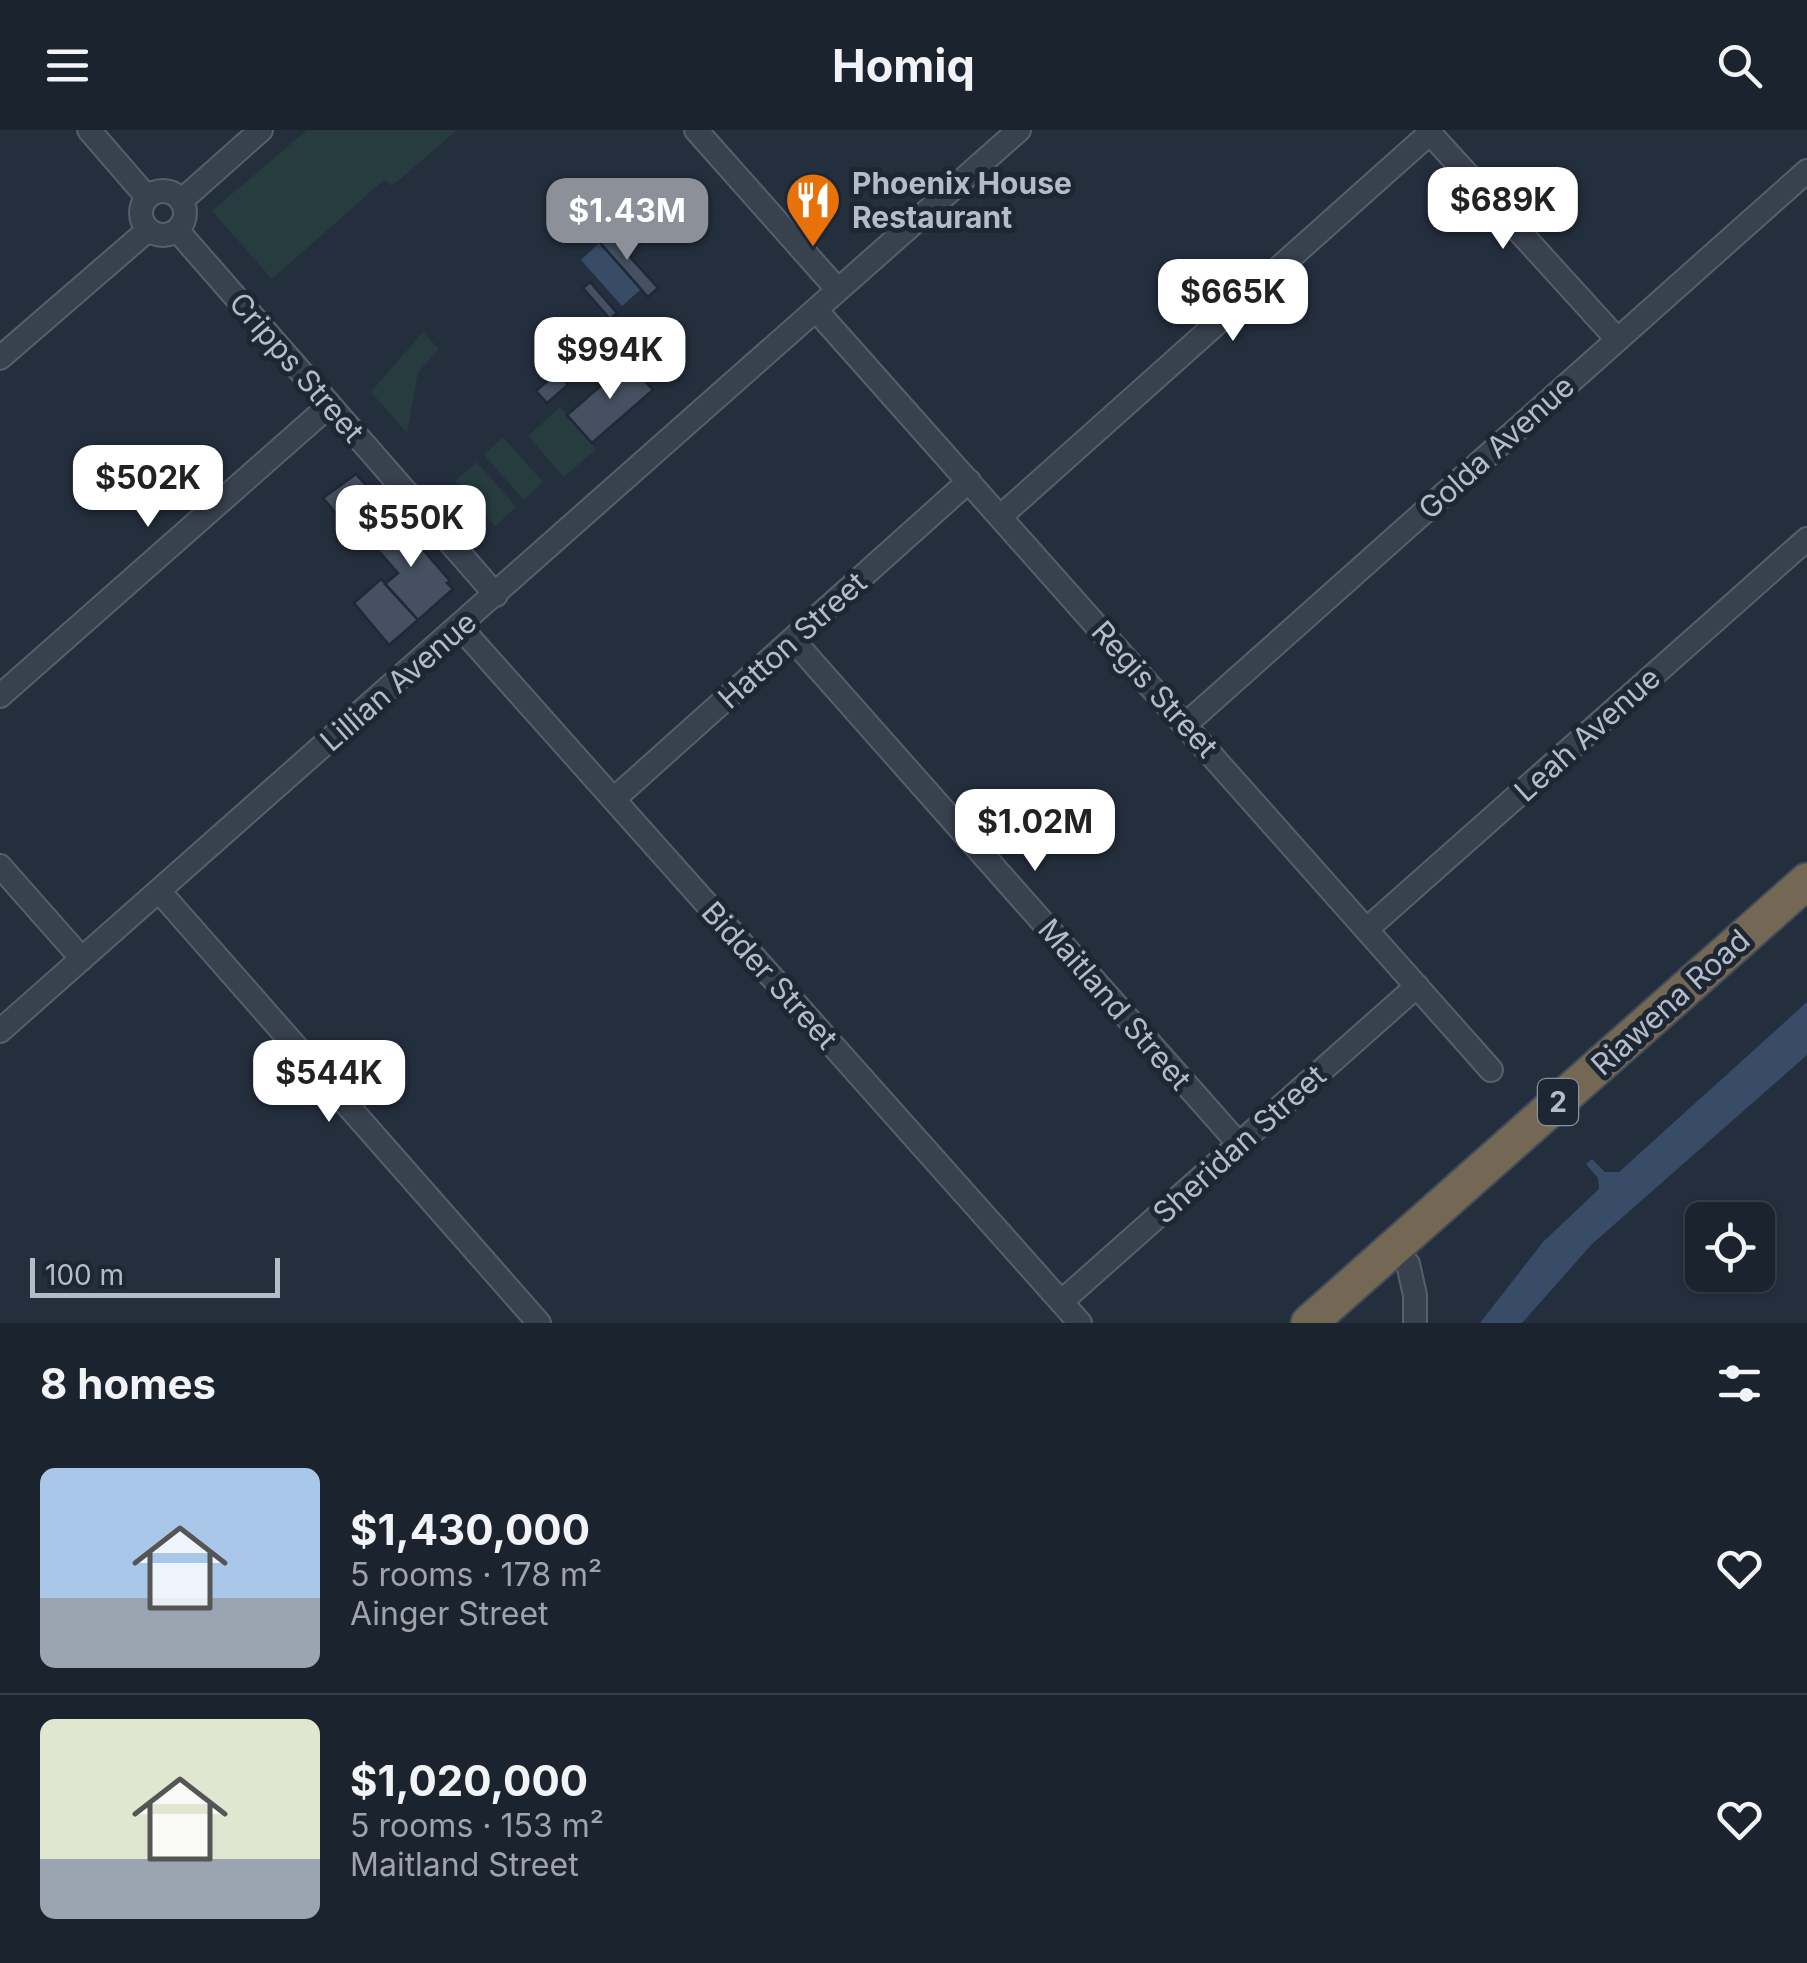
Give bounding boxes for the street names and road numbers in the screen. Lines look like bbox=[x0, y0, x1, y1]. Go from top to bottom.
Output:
street label: Cripps Street bbox=[222, 285, 372, 449]
street label: Golda Avenue bbox=[1411, 368, 1581, 526]
street label: Hatton Street bbox=[711, 564, 873, 716]
street label: Lillian Avenue bbox=[313, 604, 483, 758]
street label: Regis Street bbox=[1084, 613, 1226, 765]
street label: Leah Avenue bbox=[1507, 659, 1667, 809]
street label: Bidder Street bbox=[695, 894, 846, 1056]
street label: Maitland Street bbox=[1031, 911, 1199, 1097]
street label: Riawena Road bbox=[1584, 922, 1756, 1082]
street label: Sheridan Street bbox=[1145, 1057, 1333, 1231]
road number: 2 bbox=[1538, 1079, 1578, 1125]

